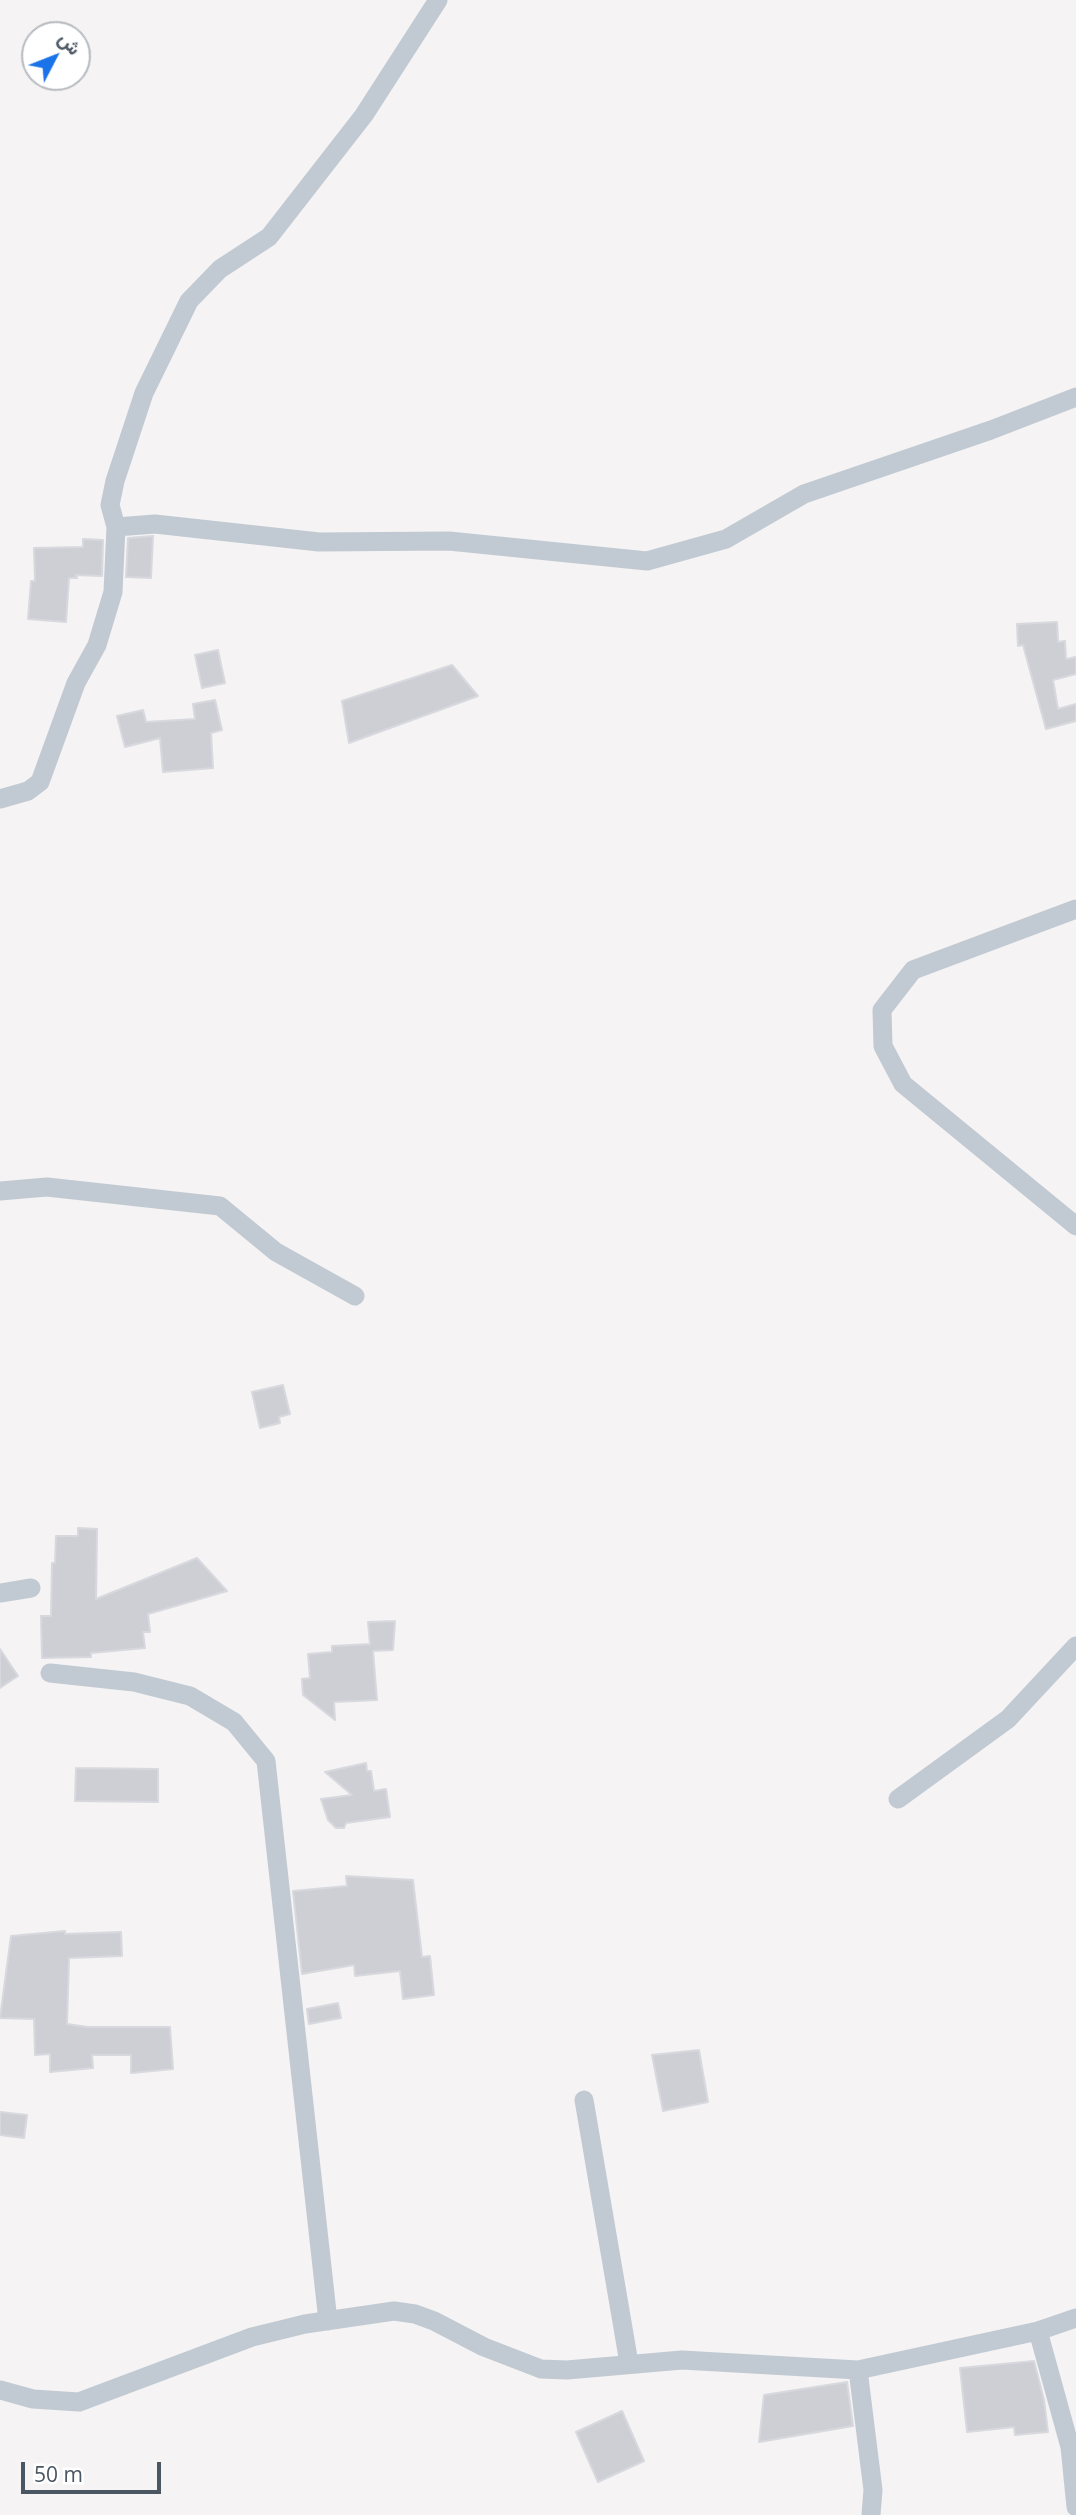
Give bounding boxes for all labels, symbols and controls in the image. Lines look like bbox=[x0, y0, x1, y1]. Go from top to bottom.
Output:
north arrow bbox=[21, 21, 91, 91]
text: ش bbox=[53, 26, 87, 60]
scale bar bbox=[24, 2448, 164, 2492]
text: 50 m bbox=[34, 2460, 83, 2488]

